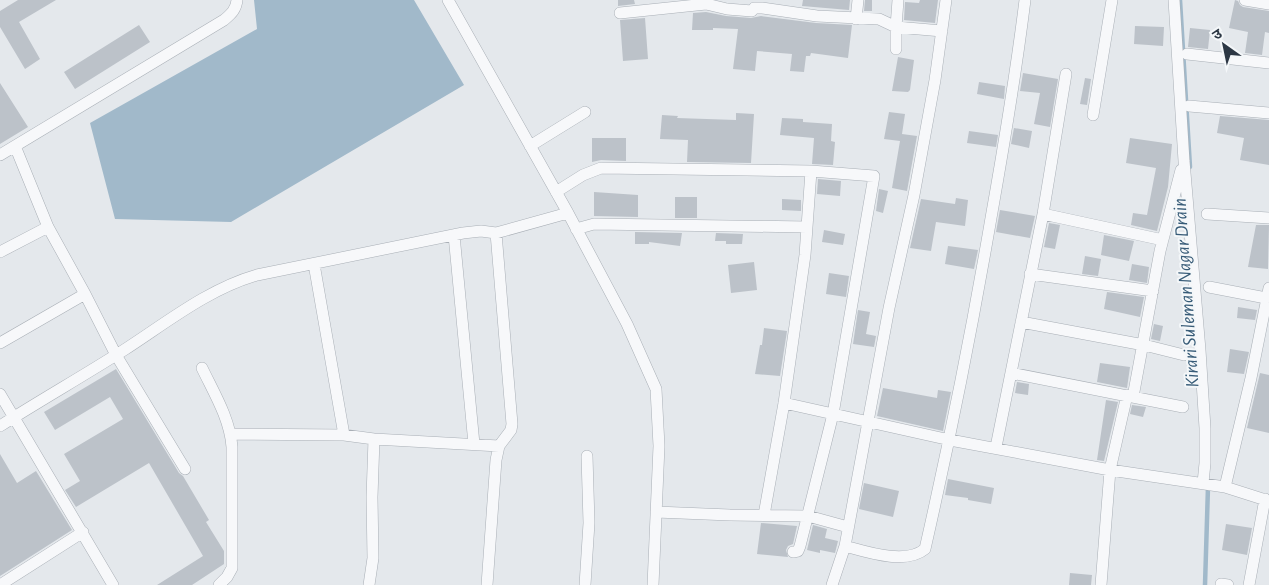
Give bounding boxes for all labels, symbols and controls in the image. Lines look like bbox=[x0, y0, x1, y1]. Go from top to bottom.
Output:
north arrow bbox=[1199, 20, 1249, 70]
text: उ bbox=[1210, 26, 1225, 43]
water label: Kirari Suleman Nagar Drain bbox=[1170, 197, 1203, 388]

